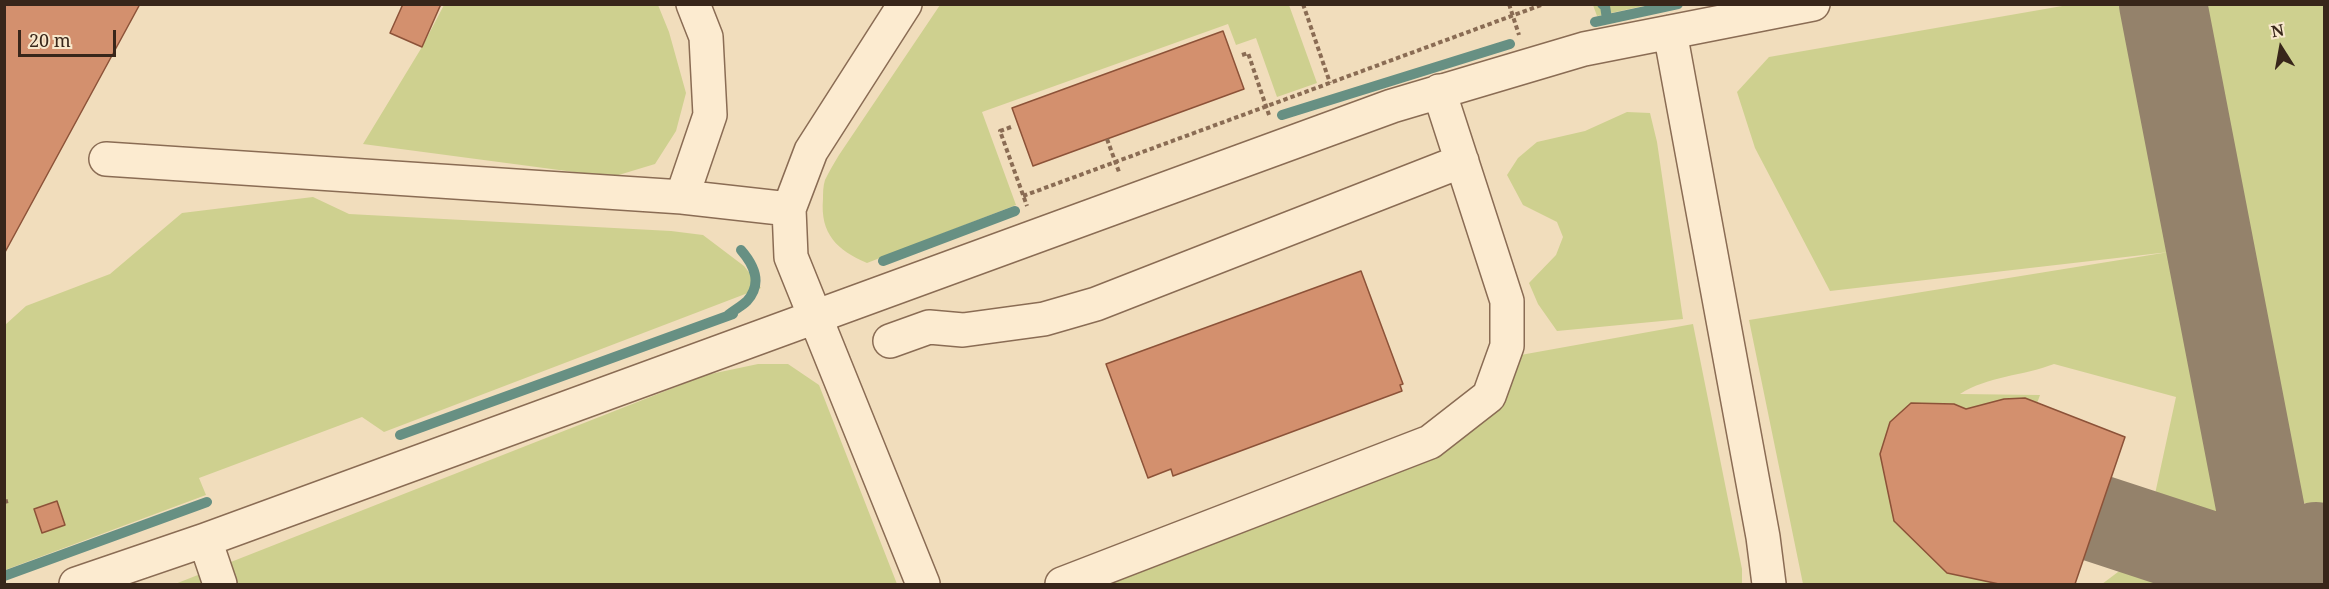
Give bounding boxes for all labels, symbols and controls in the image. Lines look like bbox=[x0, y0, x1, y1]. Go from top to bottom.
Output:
scale bar bbox=[21, 18, 118, 56]
north arrow bbox=[2251, 18, 2311, 78]
text: N bbox=[2269, 18, 2286, 42]
text: 20 m bbox=[29, 28, 71, 52]

